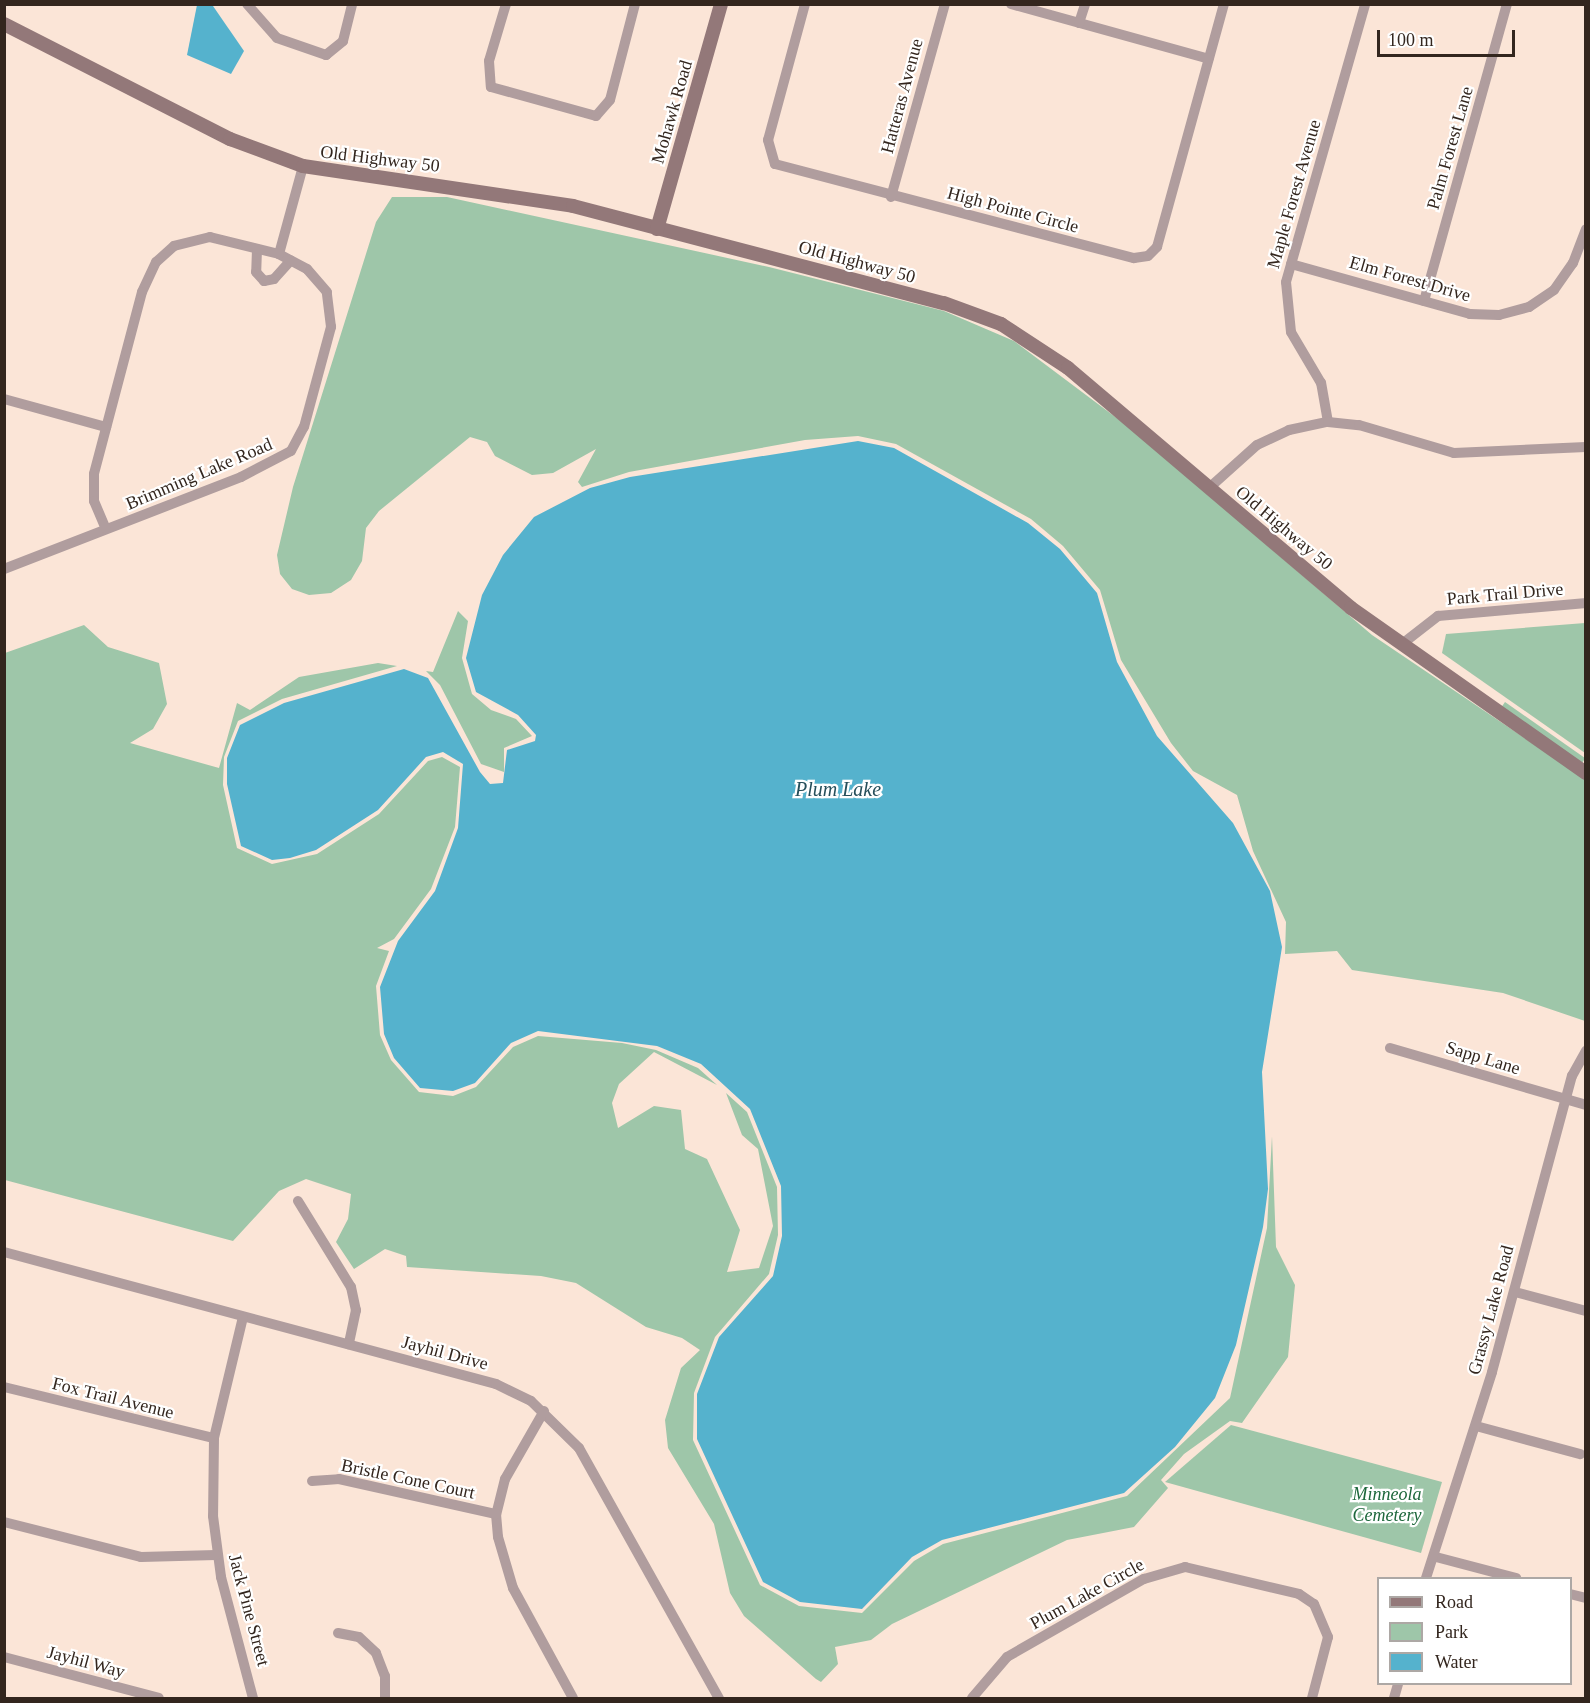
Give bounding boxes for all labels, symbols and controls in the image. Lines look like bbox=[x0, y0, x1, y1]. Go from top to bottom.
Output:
scale bar bbox=[1380, 18, 1518, 56]
text: 100 m bbox=[1388, 30, 1434, 50]
street label: Hatteras Avenue bbox=[876, 36, 928, 156]
street label: Mohawk Road bbox=[647, 58, 697, 166]
street label: Palm Forest Lane bbox=[1422, 84, 1478, 212]
street label: Maple Forest Avenue bbox=[1262, 117, 1326, 271]
street label: Old Highway 50 bbox=[319, 141, 441, 177]
street label: High Pointe Circle bbox=[945, 182, 1081, 238]
street label: Old Highway 50 bbox=[796, 236, 918, 288]
street label: Elm Forest Drive bbox=[1347, 251, 1473, 307]
street label: Brimming Lake Road bbox=[123, 433, 275, 515]
street label: Old Highway 50 bbox=[1231, 481, 1337, 575]
street label: Park Trail Drive bbox=[1446, 578, 1564, 610]
water label: Plum Lake bbox=[795, 777, 881, 801]
street label: Sapp Lane bbox=[1443, 1036, 1523, 1080]
street label: Grassy Lake Road bbox=[1463, 1243, 1519, 1377]
street label: Jayhil Drive bbox=[399, 1331, 491, 1375]
street label: Fox Trail Avenue bbox=[49, 1372, 177, 1424]
street label: Bristle Cone Court bbox=[339, 1454, 477, 1504]
park label: Minneola Cemetery bbox=[1353, 1484, 1421, 1526]
street label: Jack Pine Street bbox=[224, 1552, 274, 1668]
street label: Plum Lake Circle bbox=[1026, 1554, 1148, 1634]
legend bbox=[1377, 1577, 1572, 1685]
text: Road bbox=[1435, 1592, 1473, 1612]
text: Park bbox=[1435, 1622, 1468, 1642]
street label: Jayhil Way bbox=[45, 1641, 127, 1683]
text: Water bbox=[1435, 1652, 1478, 1672]

